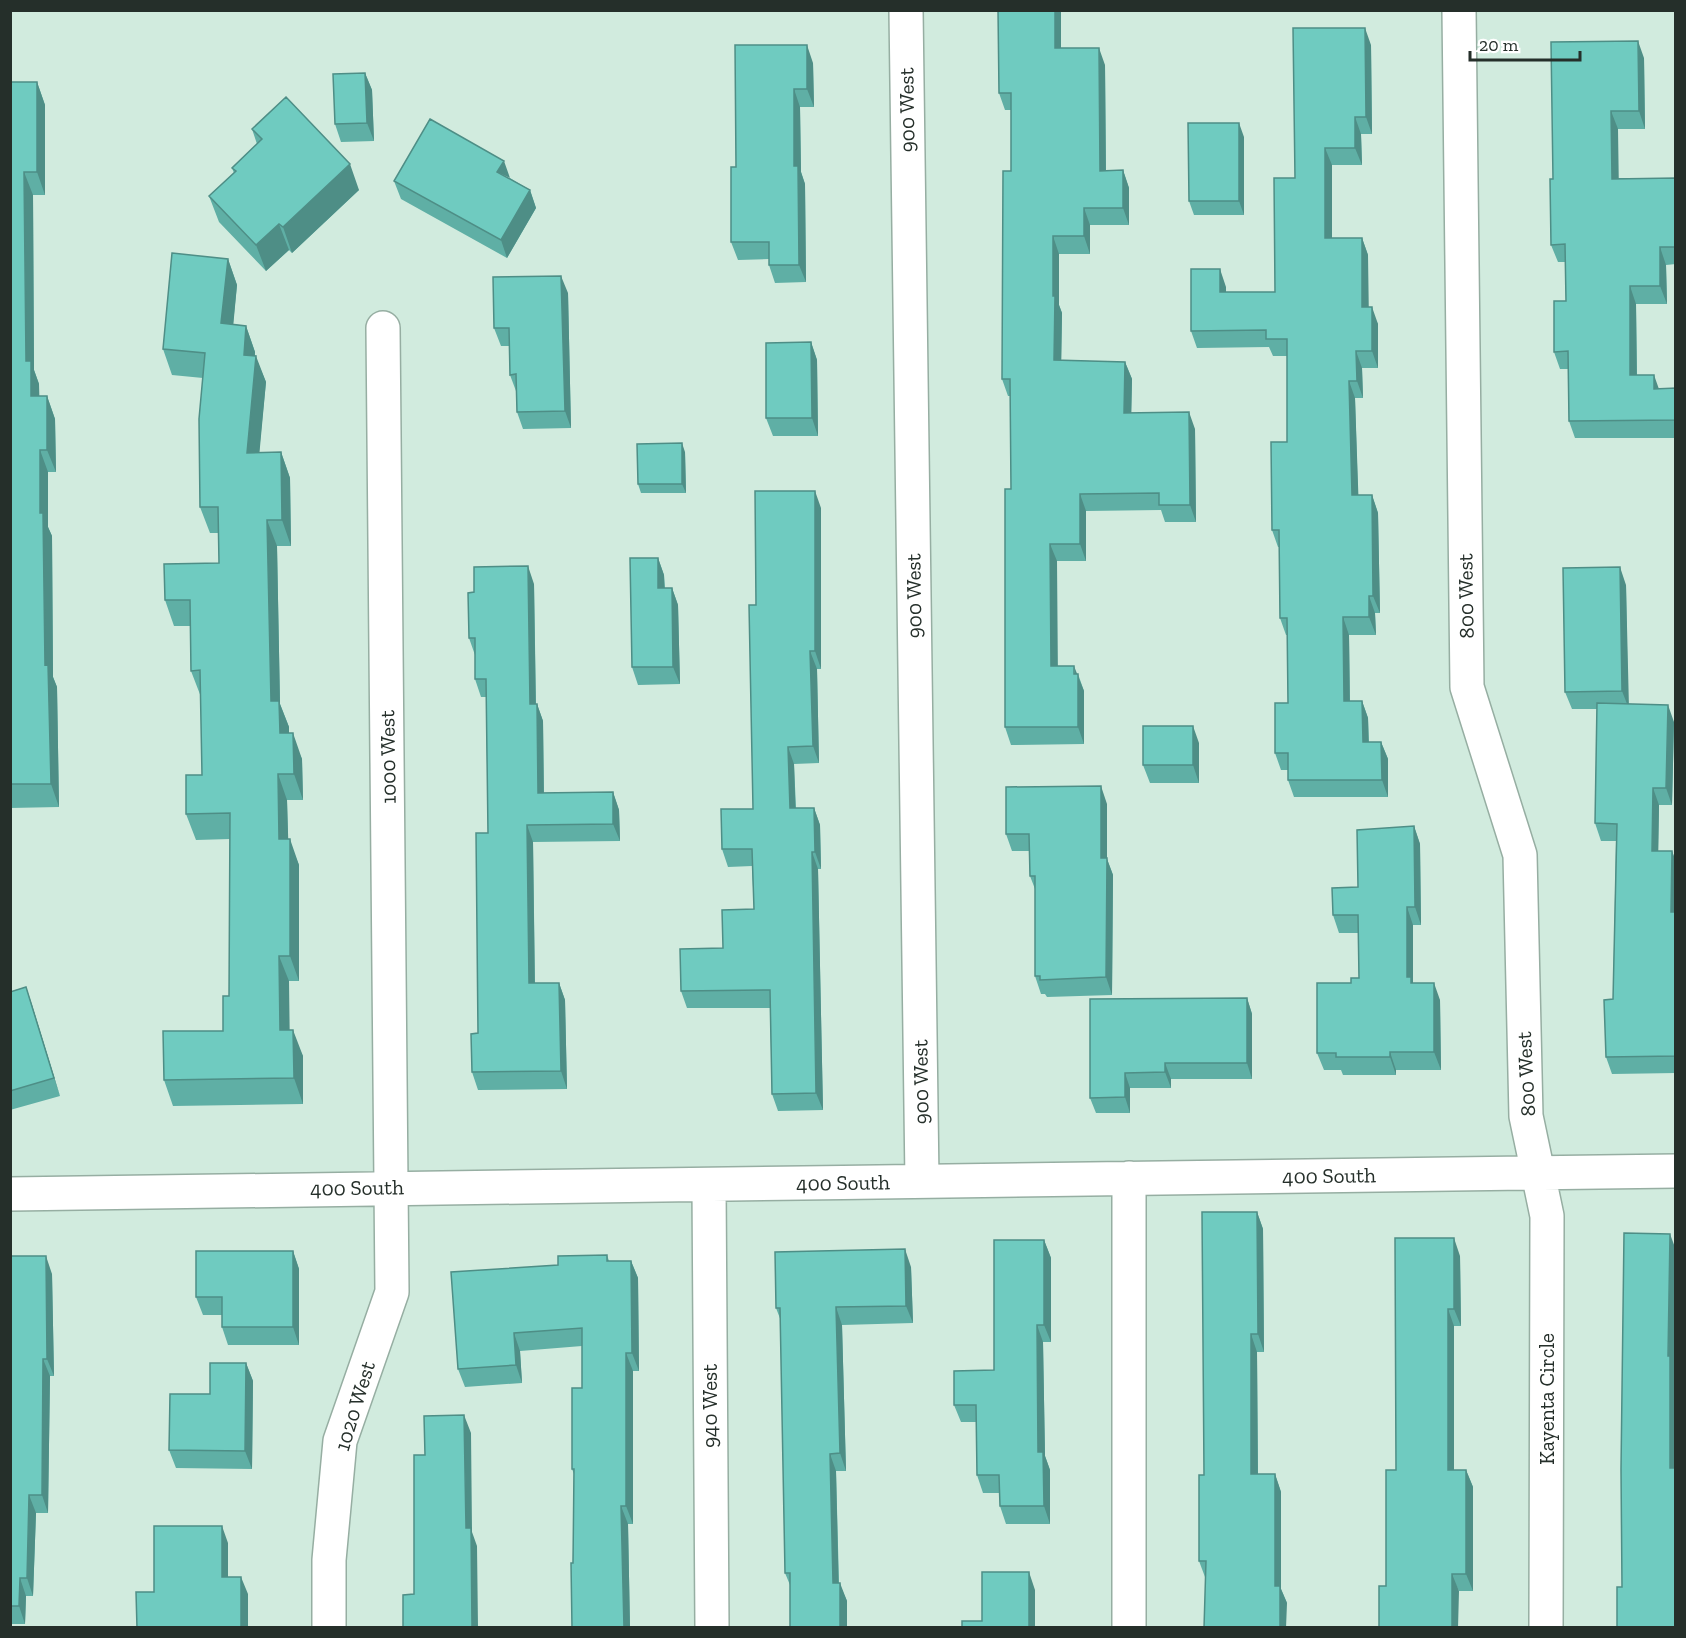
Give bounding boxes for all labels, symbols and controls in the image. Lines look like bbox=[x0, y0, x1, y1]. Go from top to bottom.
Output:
scale bar bbox=[1470, 24, 1580, 62]
text: 20 m bbox=[1479, 34, 1519, 56]
street label: 900 West bbox=[893, 67, 920, 153]
street label: 900 West bbox=[900, 553, 927, 639]
street label: 800 West bbox=[1452, 553, 1479, 639]
street label: 1000 West bbox=[374, 710, 401, 804]
street label: 800 West bbox=[1511, 1031, 1540, 1117]
street label: 900 West bbox=[907, 1039, 934, 1125]
street label: 400 South bbox=[1282, 1162, 1376, 1189]
street label: 400 South bbox=[796, 1169, 890, 1196]
street label: 400 South bbox=[310, 1174, 404, 1201]
street label: Kayenta Circle bbox=[1534, 1333, 1559, 1465]
street label: 1020 West bbox=[329, 1358, 380, 1454]
street label: 940 West bbox=[697, 1364, 722, 1448]

